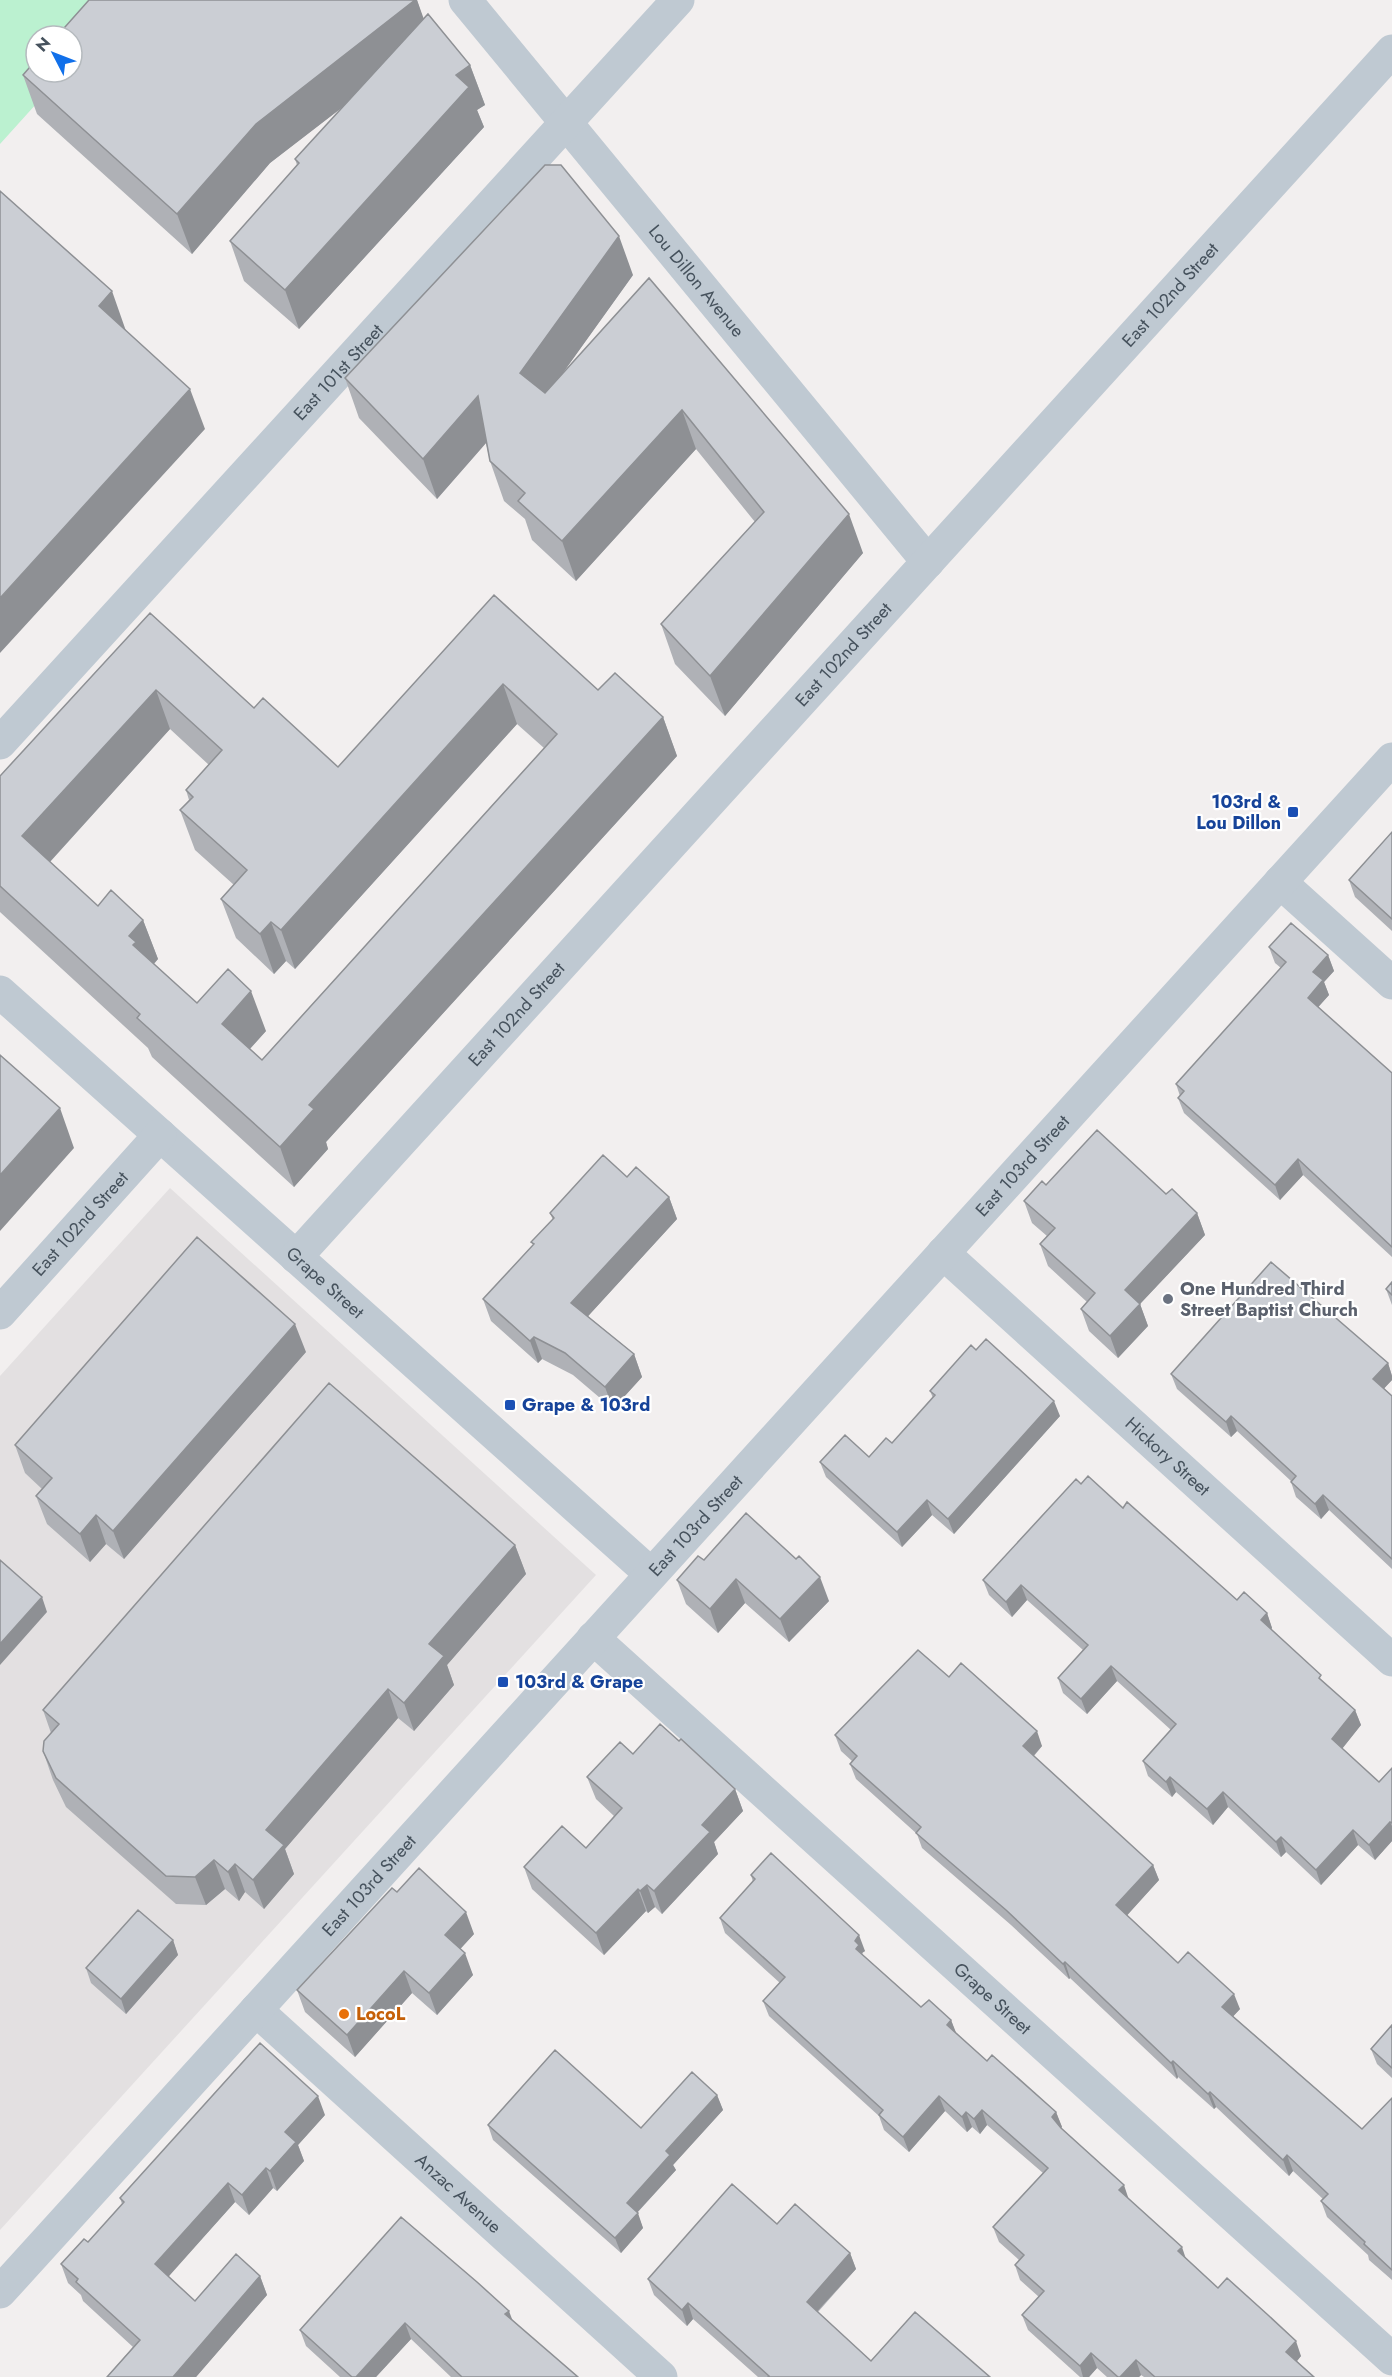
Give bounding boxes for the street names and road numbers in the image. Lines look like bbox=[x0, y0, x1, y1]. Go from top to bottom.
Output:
street label: Lou Dillon Avenue bbox=[642, 219, 751, 343]
street label: East 102nd Street bbox=[1116, 237, 1225, 353]
street label: East 101st Street bbox=[287, 318, 390, 426]
street label: East 102nd Street bbox=[789, 596, 898, 713]
street label: East 102nd Street bbox=[462, 956, 571, 1072]
street label: East 103rd Street bbox=[969, 1109, 1076, 1223]
street label: East 102nd Street bbox=[26, 1165, 135, 1282]
street label: Grape Street bbox=[280, 1241, 370, 1325]
street label: Hickory Street bbox=[1119, 1411, 1216, 1502]
street label: East 103rd Street bbox=[643, 1469, 749, 1582]
street label: East 103rd Street bbox=[316, 1828, 423, 1942]
street label: Grape Street bbox=[948, 1956, 1038, 2041]
street label: Anzac Avenue bbox=[409, 2147, 507, 2239]

